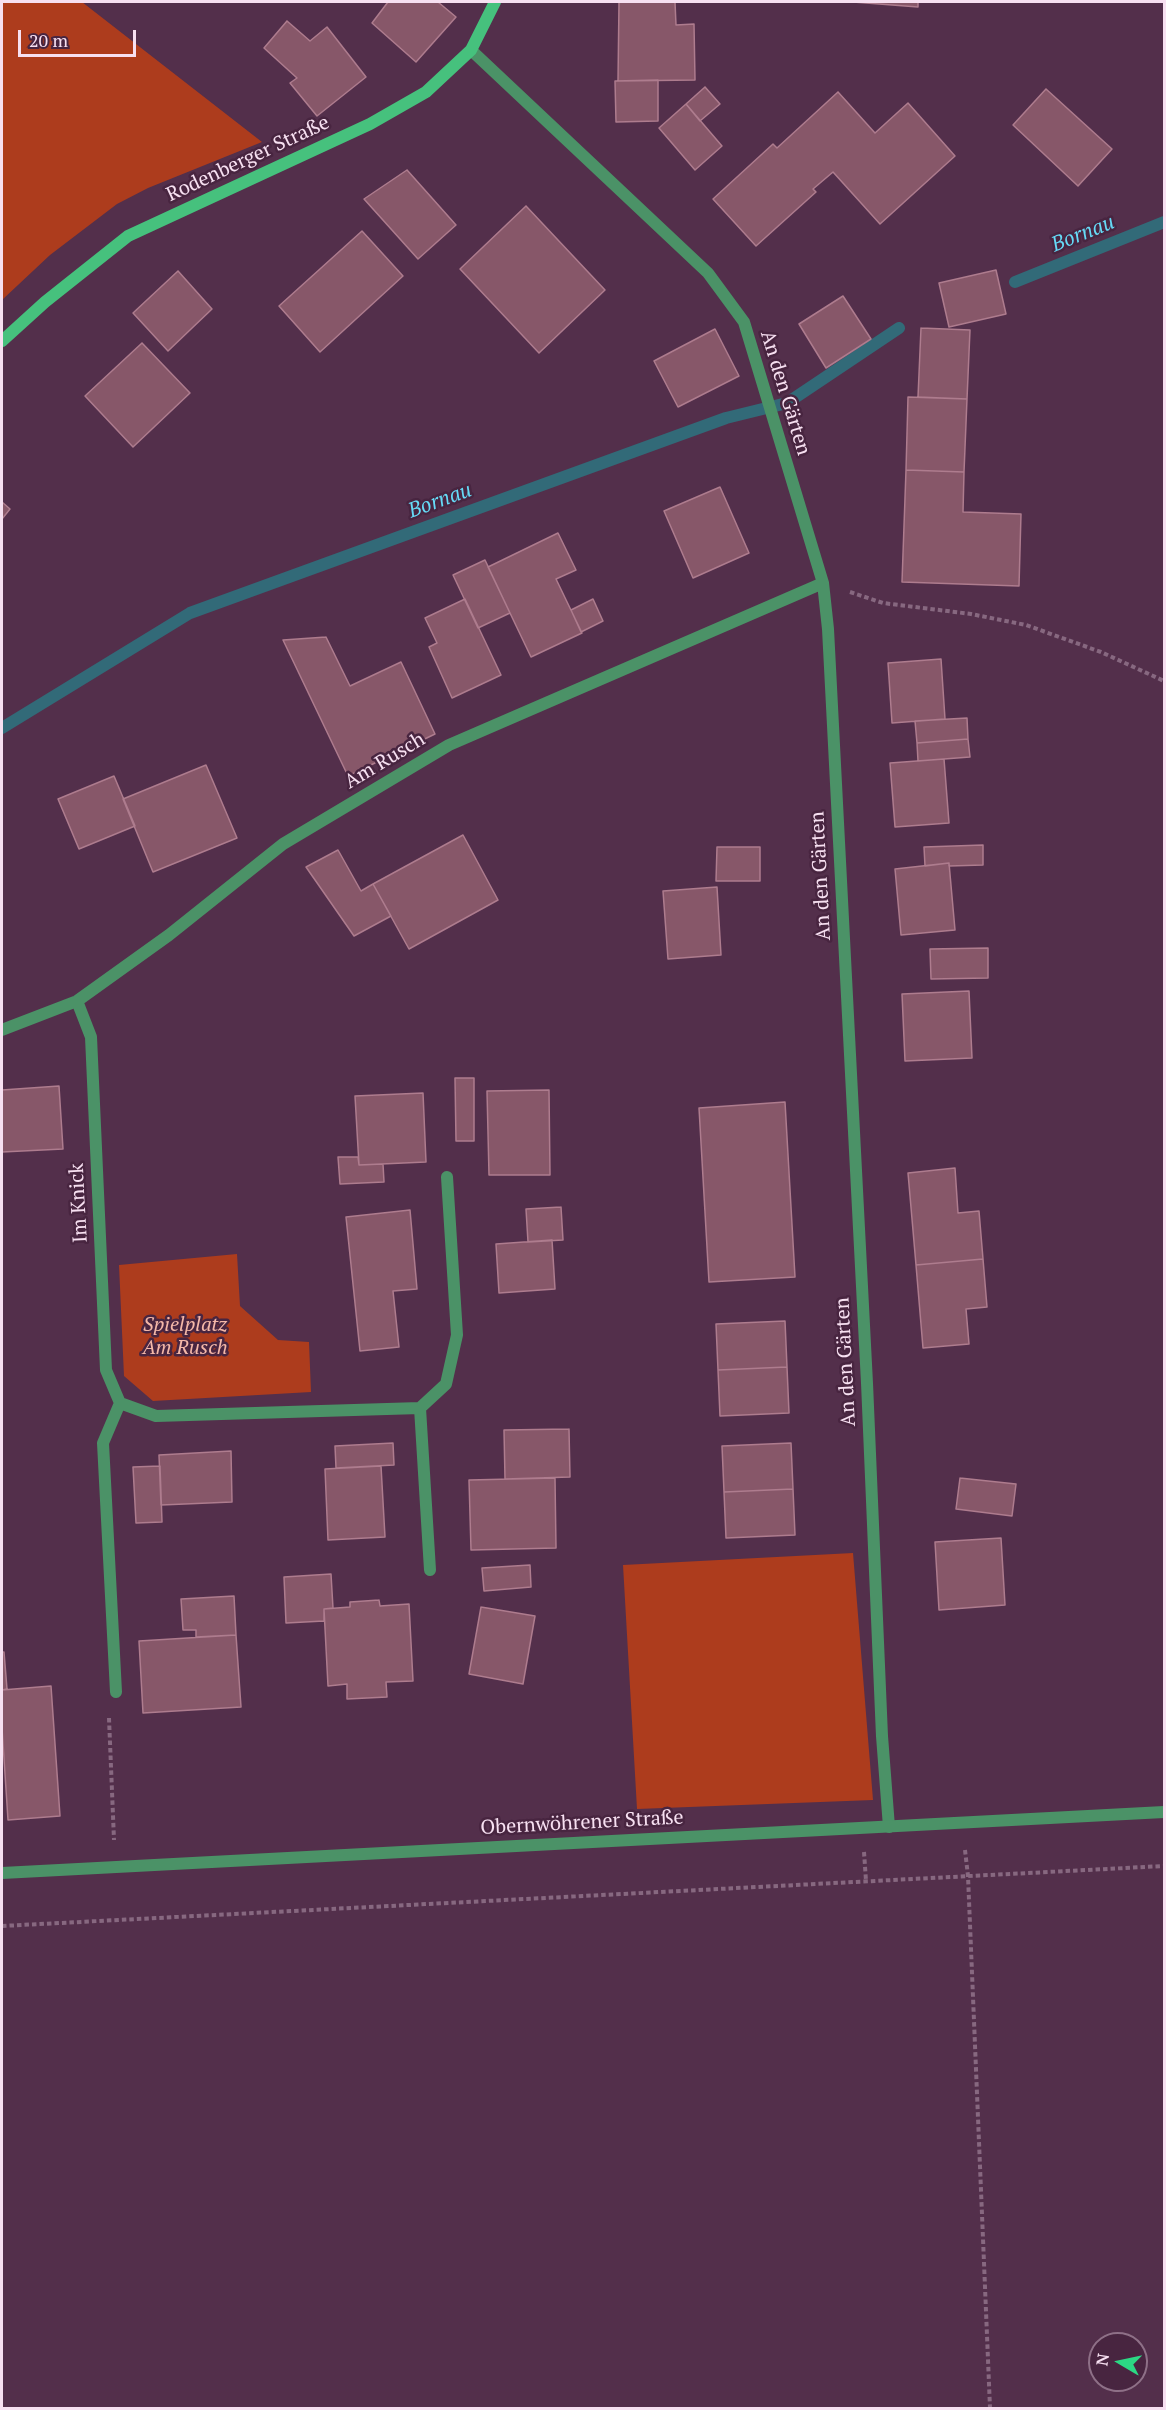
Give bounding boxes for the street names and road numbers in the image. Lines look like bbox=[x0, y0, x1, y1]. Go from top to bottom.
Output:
street label: Rodenberger Straße bbox=[163, 111, 333, 207]
street label: An den Gärten bbox=[755, 328, 815, 458]
street label: Am Rusch bbox=[340, 728, 430, 794]
street label: An den Gärten bbox=[806, 811, 836, 941]
street label: Im Knick bbox=[65, 1163, 93, 1243]
street label: An den Gärten bbox=[831, 1297, 861, 1427]
street label: Obernwöhrener Straße bbox=[480, 1806, 684, 1840]

